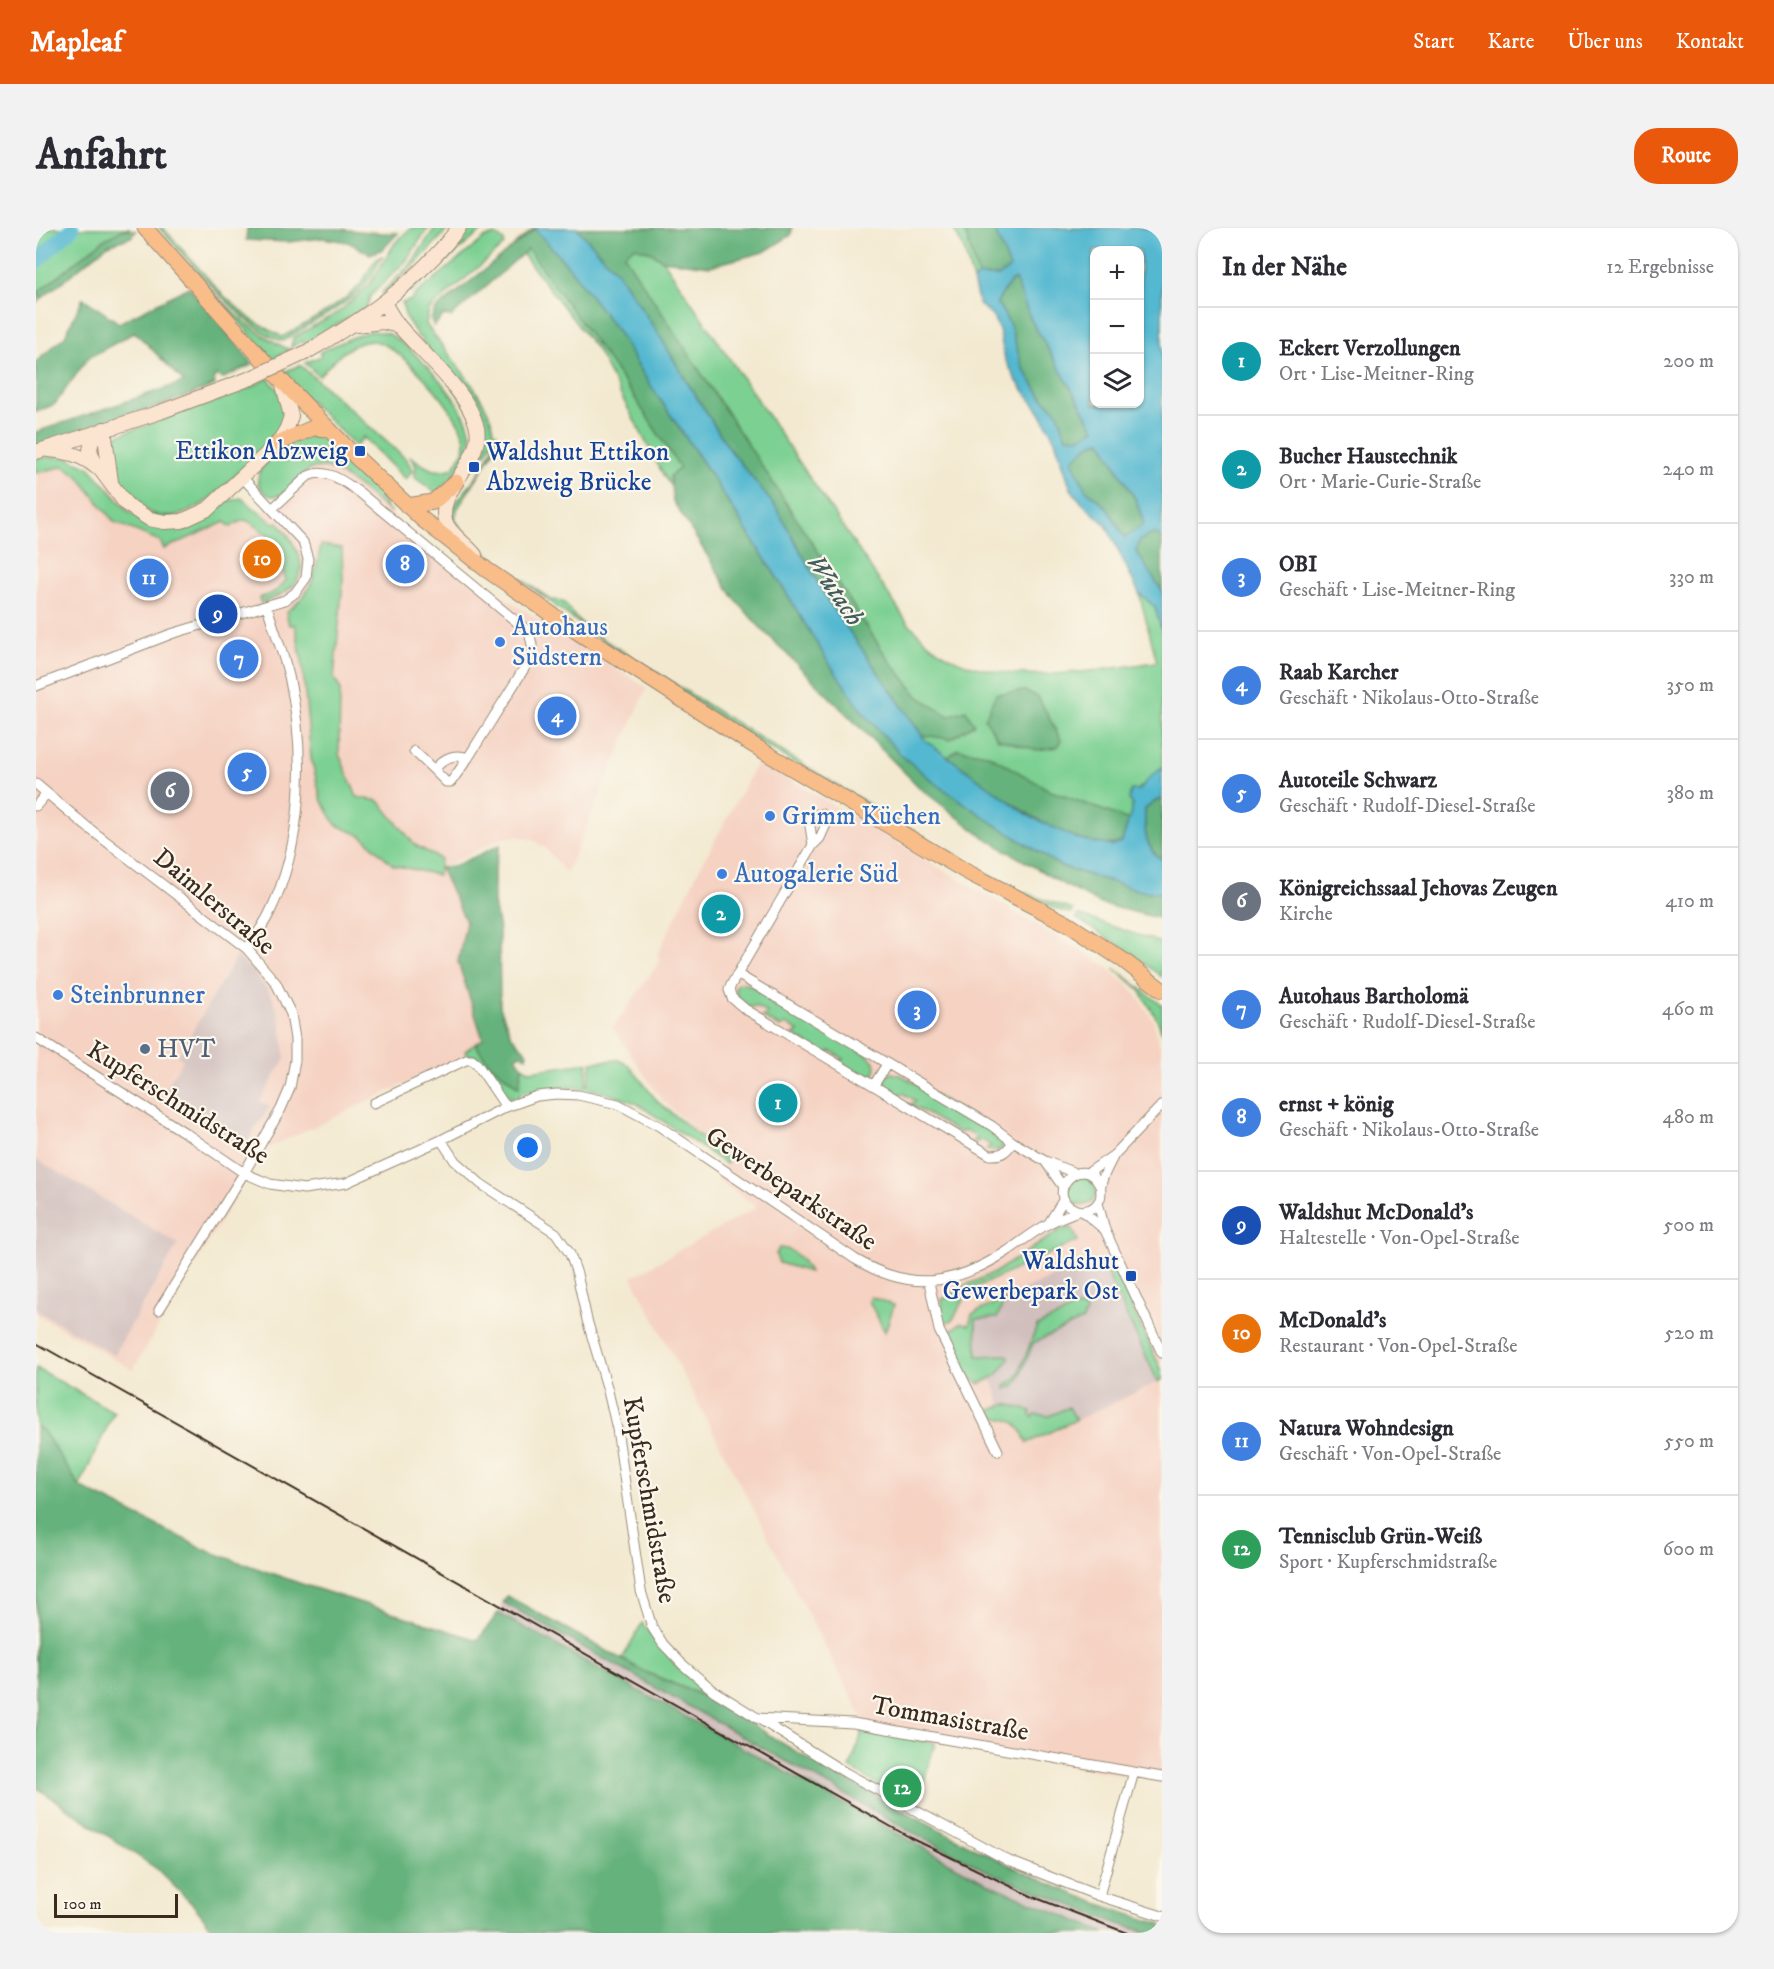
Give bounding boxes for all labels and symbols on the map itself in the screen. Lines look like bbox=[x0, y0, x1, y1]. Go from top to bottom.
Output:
place label: Ettikon Abzweig bbox=[175, 435, 348, 468]
place label: Waldshut Ettikon Abzweig Brücke bbox=[485, 436, 670, 499]
marker: Ettikon Abzweig bbox=[353, 444, 367, 458]
marker: Waldshut Ettikon Abzweig Brücke bbox=[467, 460, 481, 474]
pin: 10 bbox=[242, 536, 282, 582]
pin: 8 bbox=[386, 542, 424, 586]
water label: Wutach bbox=[799, 547, 871, 633]
pin: 11 bbox=[130, 556, 168, 600]
pin: 9 bbox=[198, 592, 237, 636]
place label: Autohaus Südstern bbox=[512, 611, 608, 674]
marker: Autohaus Südstern bbox=[493, 635, 507, 649]
pin: 7 bbox=[220, 636, 258, 682]
pin: 4 bbox=[538, 694, 576, 738]
pin: 5 bbox=[228, 750, 266, 794]
pin: 6 bbox=[150, 768, 190, 814]
place label: Grimm Küchen bbox=[782, 800, 941, 833]
marker: Grimm Küchen bbox=[763, 809, 777, 823]
street label: Daimlerstraße bbox=[146, 841, 282, 963]
place label: Autogalerie Süd bbox=[734, 858, 898, 891]
marker: Autogalerie Süd bbox=[715, 867, 729, 881]
pin: 2 bbox=[702, 892, 740, 936]
place label: Steinbrunner bbox=[70, 979, 205, 1012]
marker: Steinbrunner bbox=[51, 988, 65, 1002]
pin: 3 bbox=[898, 988, 936, 1032]
place label: HVT bbox=[157, 1033, 216, 1066]
street label: Kupferschmidstraße bbox=[81, 1034, 275, 1172]
marker: HVT bbox=[138, 1042, 152, 1056]
pin: 1 bbox=[758, 1080, 798, 1126]
street label: Gewerbeparkstraße bbox=[699, 1119, 883, 1259]
your location bbox=[513, 1133, 542, 1162]
place label: Waldshut Gewerbepark Ost bbox=[943, 1245, 1119, 1308]
marker: Waldshut Gewerbepark Ost bbox=[1124, 1269, 1138, 1283]
street label: Kupferschmidstraße bbox=[615, 1394, 683, 1606]
street label: Tommasistraße bbox=[869, 1689, 1031, 1749]
pin: 12 bbox=[882, 1766, 922, 1810]
scale bar bbox=[54, 1891, 178, 1918]

